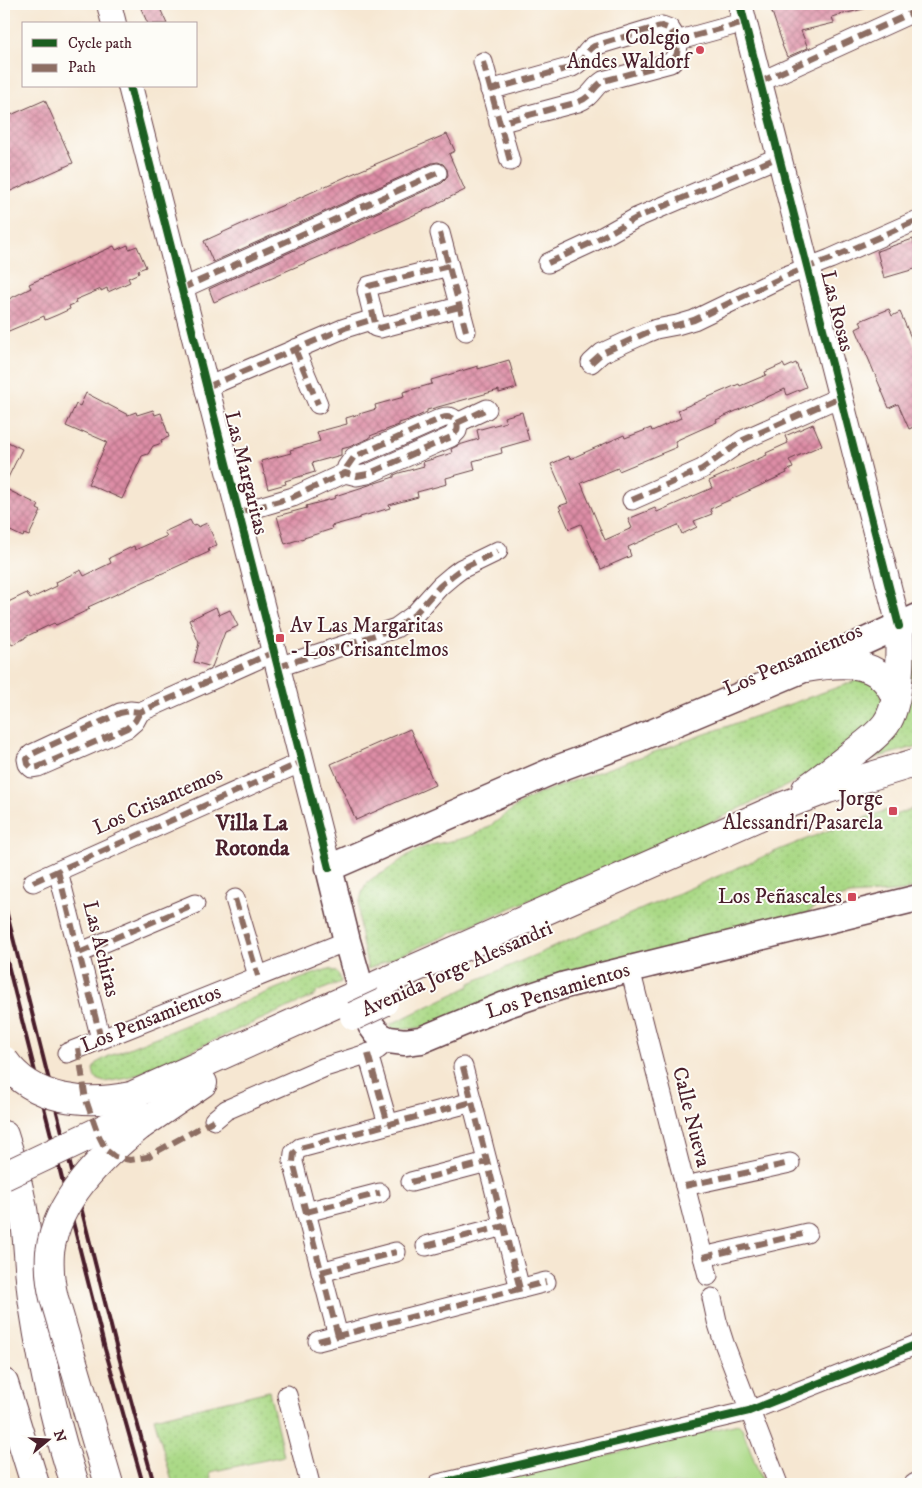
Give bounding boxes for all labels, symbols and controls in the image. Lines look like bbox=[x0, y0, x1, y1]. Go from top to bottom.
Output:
legend bbox=[22, 22, 198, 88]
place label: Colegio Andes Waldorf bbox=[567, 25, 693, 75]
text: Cycle path bbox=[68, 34, 132, 53]
marker: Colegio Andes Waldorf bbox=[694, 44, 706, 56]
text: Path bbox=[68, 58, 96, 77]
street label: Las Rosas bbox=[814, 268, 860, 354]
street label: Las Margaritas bbox=[218, 409, 274, 537]
place label: Av Las Margaritas - Los Crisantelmos bbox=[290, 613, 448, 663]
street label: Los Pensamientos bbox=[720, 618, 866, 702]
marker: Av Las Margaritas - Los Crisantelmos bbox=[274, 632, 286, 644]
street label: Los Crisantemos bbox=[89, 761, 227, 841]
place label: Jorge Alessandri/Pasarela bbox=[723, 786, 883, 836]
marker: Jorge Alessandri/Pasarela bbox=[887, 805, 899, 817]
district label: Villa La Rotonda bbox=[215, 810, 290, 862]
place label: Los Peñascales bbox=[718, 884, 842, 910]
marker: Los Peñascales bbox=[846, 891, 858, 903]
street label: Las Achiras bbox=[77, 898, 125, 1000]
street label: Avenida Jorge Alessandri bbox=[357, 915, 557, 1023]
street label: Los Pensamientos bbox=[483, 957, 633, 1025]
street label: Los Pensamientos bbox=[77, 979, 225, 1059]
street label: Calle Nueva bbox=[666, 1064, 716, 1170]
north arrow bbox=[22, 1416, 72, 1466]
text: N bbox=[49, 1428, 70, 1445]

